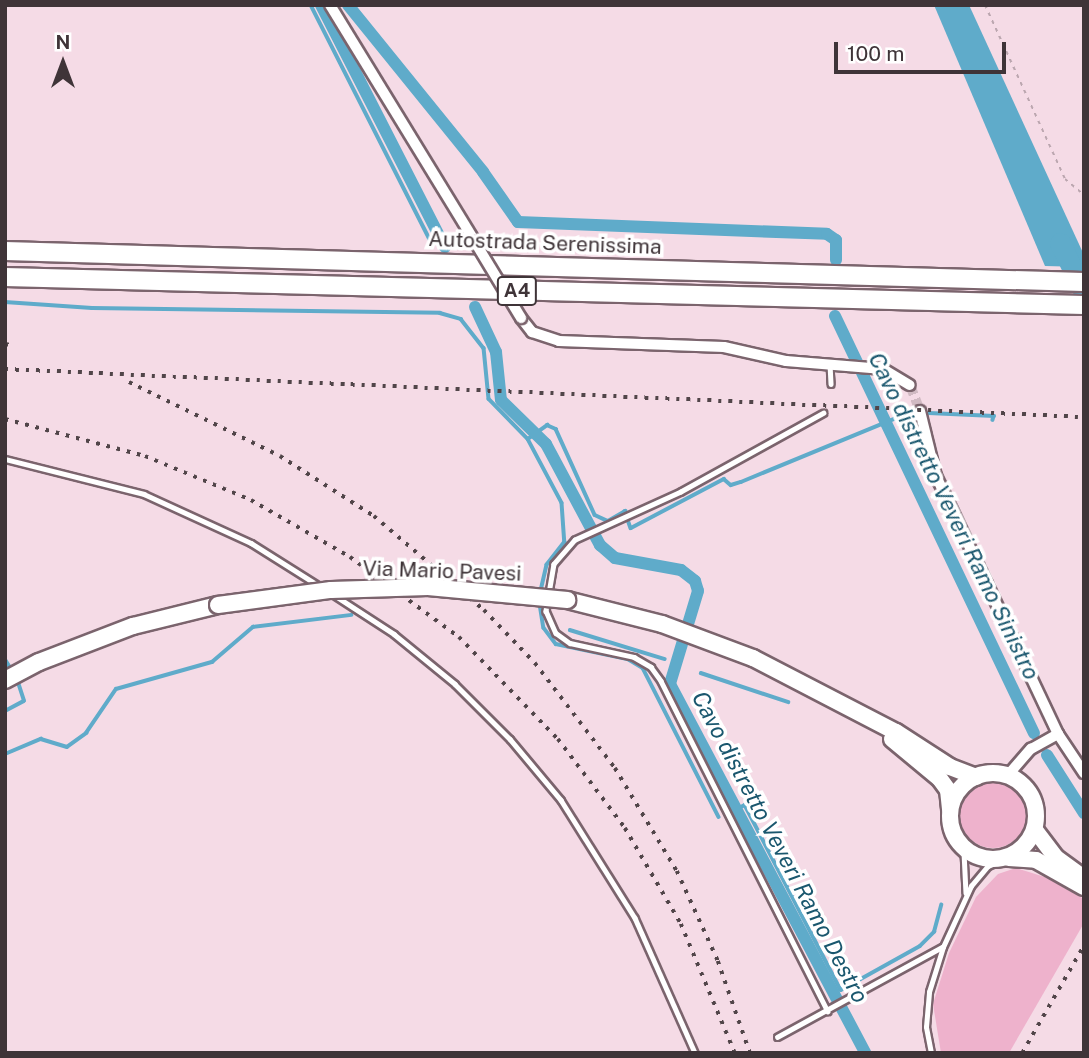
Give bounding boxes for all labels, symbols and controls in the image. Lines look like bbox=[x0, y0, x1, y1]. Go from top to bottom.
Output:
north arrow bbox=[28, 28, 98, 98]
scale bar bbox=[837, 28, 1009, 72]
text: N bbox=[56, 31, 70, 53]
text: 100 m bbox=[847, 41, 904, 66]
street label: Autostrada Serenissima bbox=[428, 226, 662, 260]
road number: A4 bbox=[496, 276, 538, 306]
water label: Cavo distretto Veveri Ramo Sinistro bbox=[862, 347, 1046, 685]
street label: Via Mario Pavesi bbox=[362, 556, 522, 586]
water label: Cavo distretto Veveri Ramo Destro bbox=[686, 686, 874, 1008]

